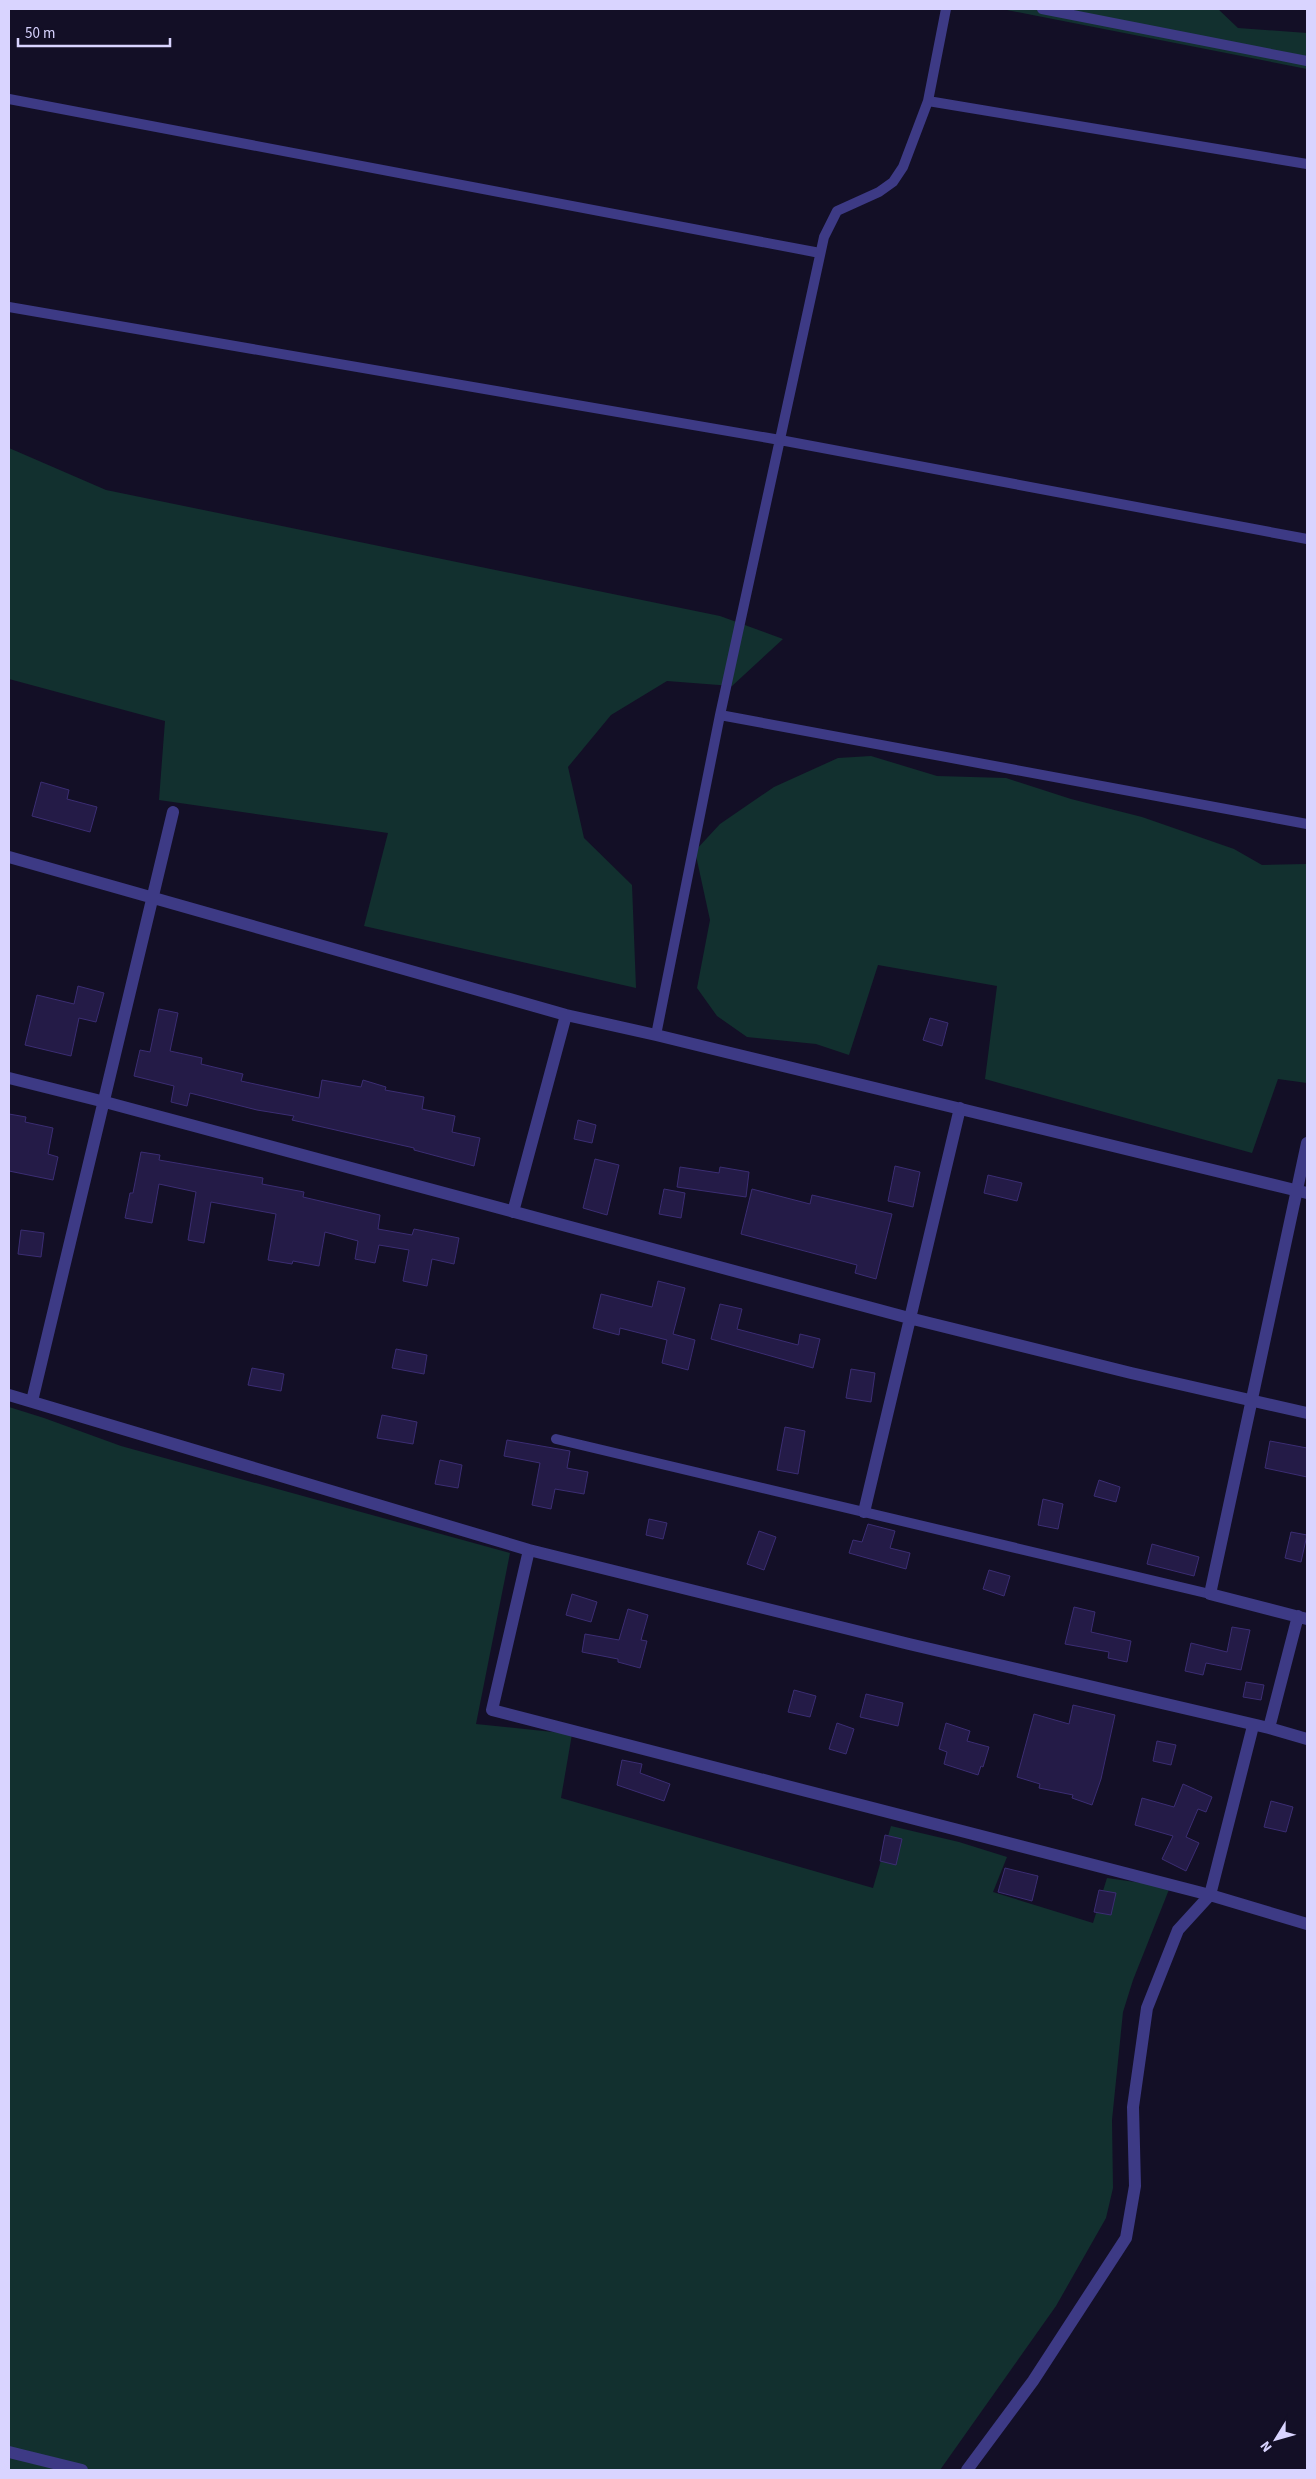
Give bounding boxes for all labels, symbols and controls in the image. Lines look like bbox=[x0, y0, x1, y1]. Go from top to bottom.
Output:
scale bar bbox=[18, 15, 170, 47]
text: 50 m bbox=[25, 23, 55, 44]
north arrow bbox=[1251, 2414, 1301, 2464]
text: N bbox=[1256, 2436, 1277, 2456]

